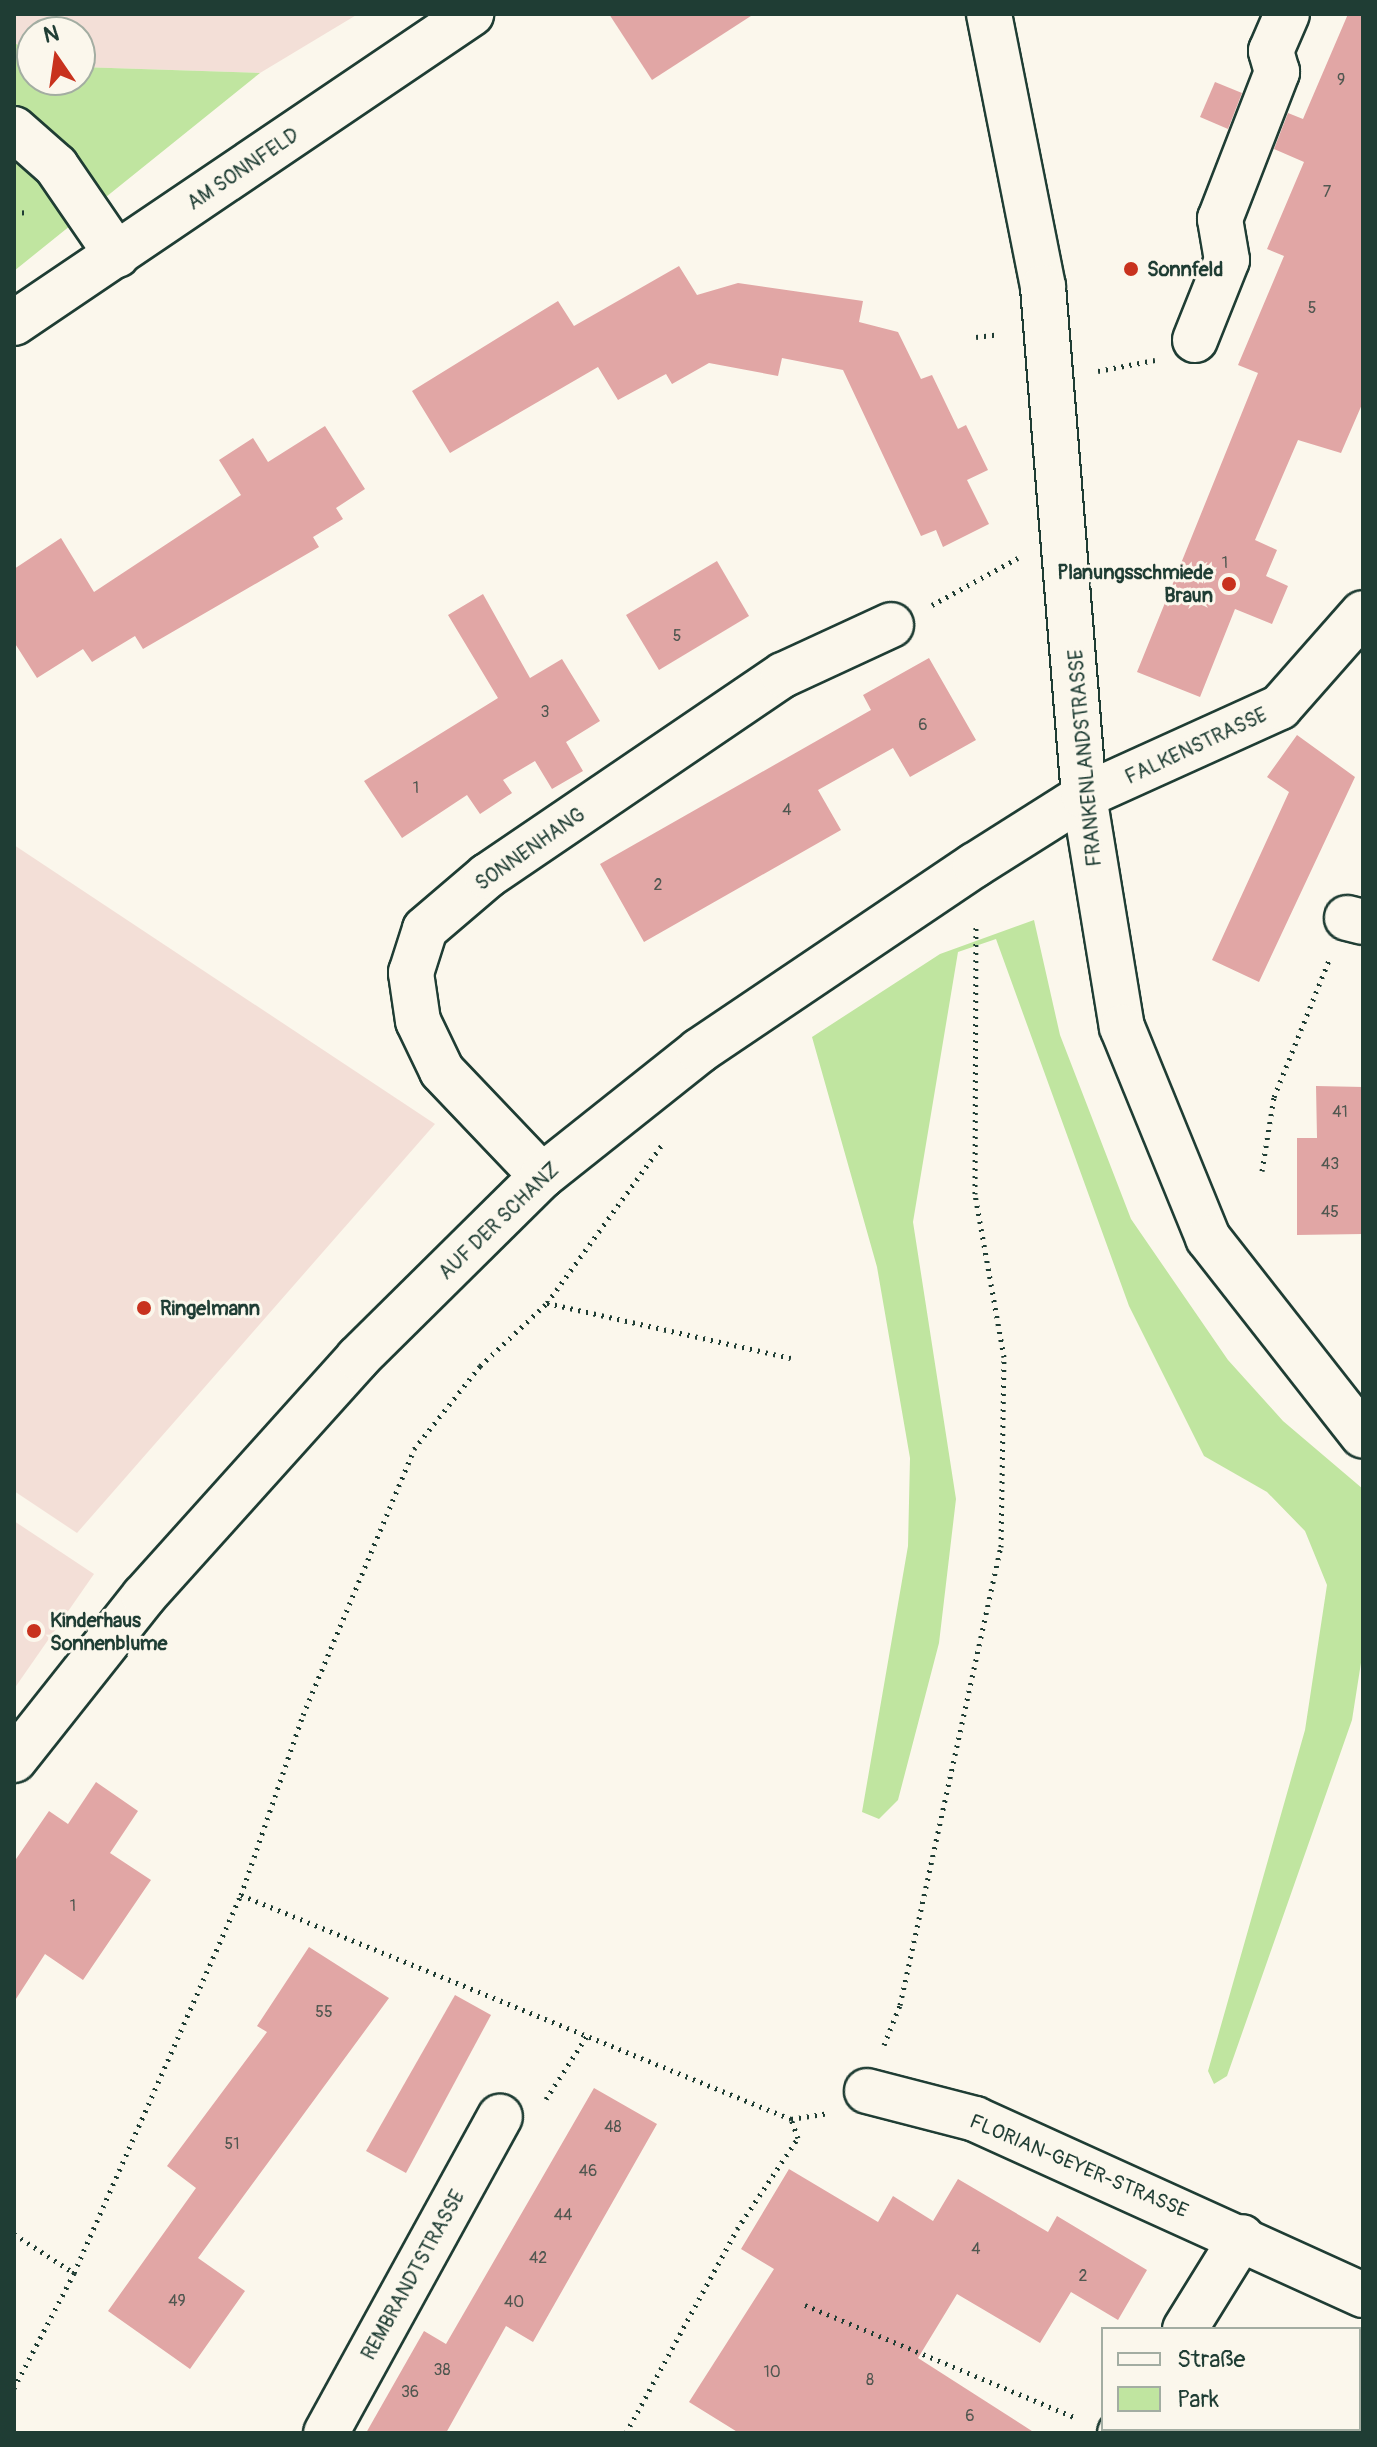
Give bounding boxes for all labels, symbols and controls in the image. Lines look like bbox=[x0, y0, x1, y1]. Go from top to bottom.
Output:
north arrow bbox=[16, 16, 96, 96]
text: N bbox=[41, 19, 61, 50]
house number: 9 bbox=[1337, 70, 1345, 90]
street label: AM SONNFELD bbox=[183, 123, 303, 215]
house number: 7 bbox=[1323, 182, 1331, 202]
place label: Sonnfeld bbox=[1147, 257, 1223, 281]
marker: Sonnfeld bbox=[1122, 260, 1140, 278]
house number: 5 bbox=[1308, 298, 1316, 318]
house number: 1 bbox=[1222, 553, 1228, 573]
place label: Planungsschmiede Braun bbox=[1057, 560, 1213, 607]
marker: Planungsschmiede Braun bbox=[1220, 575, 1238, 593]
house number: 5 bbox=[673, 626, 681, 646]
street label: FRANKENLANDSTRASSE bbox=[1064, 648, 1106, 868]
house number: 3 bbox=[541, 702, 549, 722]
street label: FALKENSTRASSE bbox=[1121, 703, 1271, 789]
house number: 6 bbox=[918, 715, 928, 735]
house number: 1 bbox=[413, 778, 419, 798]
house number: 4 bbox=[782, 800, 792, 820]
street label: SONNENHANG bbox=[471, 802, 589, 896]
house number: 2 bbox=[654, 875, 662, 895]
house number: 41 bbox=[1332, 1102, 1348, 1122]
house number: 43 bbox=[1321, 1154, 1339, 1174]
street label: AUF DER SCHANZ bbox=[434, 1157, 564, 1285]
house number: 45 bbox=[1321, 1202, 1339, 1222]
place label: Ringelmann bbox=[160, 1296, 260, 1320]
marker: Ringelmann bbox=[135, 1299, 153, 1317]
place label: Kinderhaus Sonnenblume bbox=[50, 1608, 167, 1655]
marker: Kinderhaus Sonnenblume bbox=[25, 1622, 43, 1640]
house number: 1 bbox=[70, 1896, 76, 1916]
house number: 55 bbox=[315, 2002, 333, 2022]
street label: FLORIAN-GEYER-STRASSE bbox=[966, 2109, 1192, 2223]
house number: 48 bbox=[604, 2117, 622, 2137]
house number: 51 bbox=[225, 2134, 239, 2154]
house number: 46 bbox=[579, 2161, 597, 2181]
street label: REMBRANDTSTRASSE bbox=[356, 2186, 470, 2364]
house number: 44 bbox=[554, 2205, 572, 2225]
house number: 4 bbox=[971, 2239, 981, 2259]
house number: 42 bbox=[529, 2248, 547, 2268]
house number: 2 bbox=[1079, 2266, 1087, 2286]
house number: 49 bbox=[168, 2291, 186, 2311]
house number: 40 bbox=[504, 2292, 524, 2312]
legend bbox=[1101, 2327, 1361, 2431]
text: Straße bbox=[1177, 2345, 1245, 2374]
house number: 38 bbox=[434, 2360, 450, 2380]
house number: 10 bbox=[763, 2362, 781, 2382]
house number: 8 bbox=[866, 2370, 874, 2390]
house number: 36 bbox=[401, 2382, 419, 2402]
text: Park bbox=[1177, 2385, 1219, 2414]
house number: 6 bbox=[965, 2406, 975, 2426]

